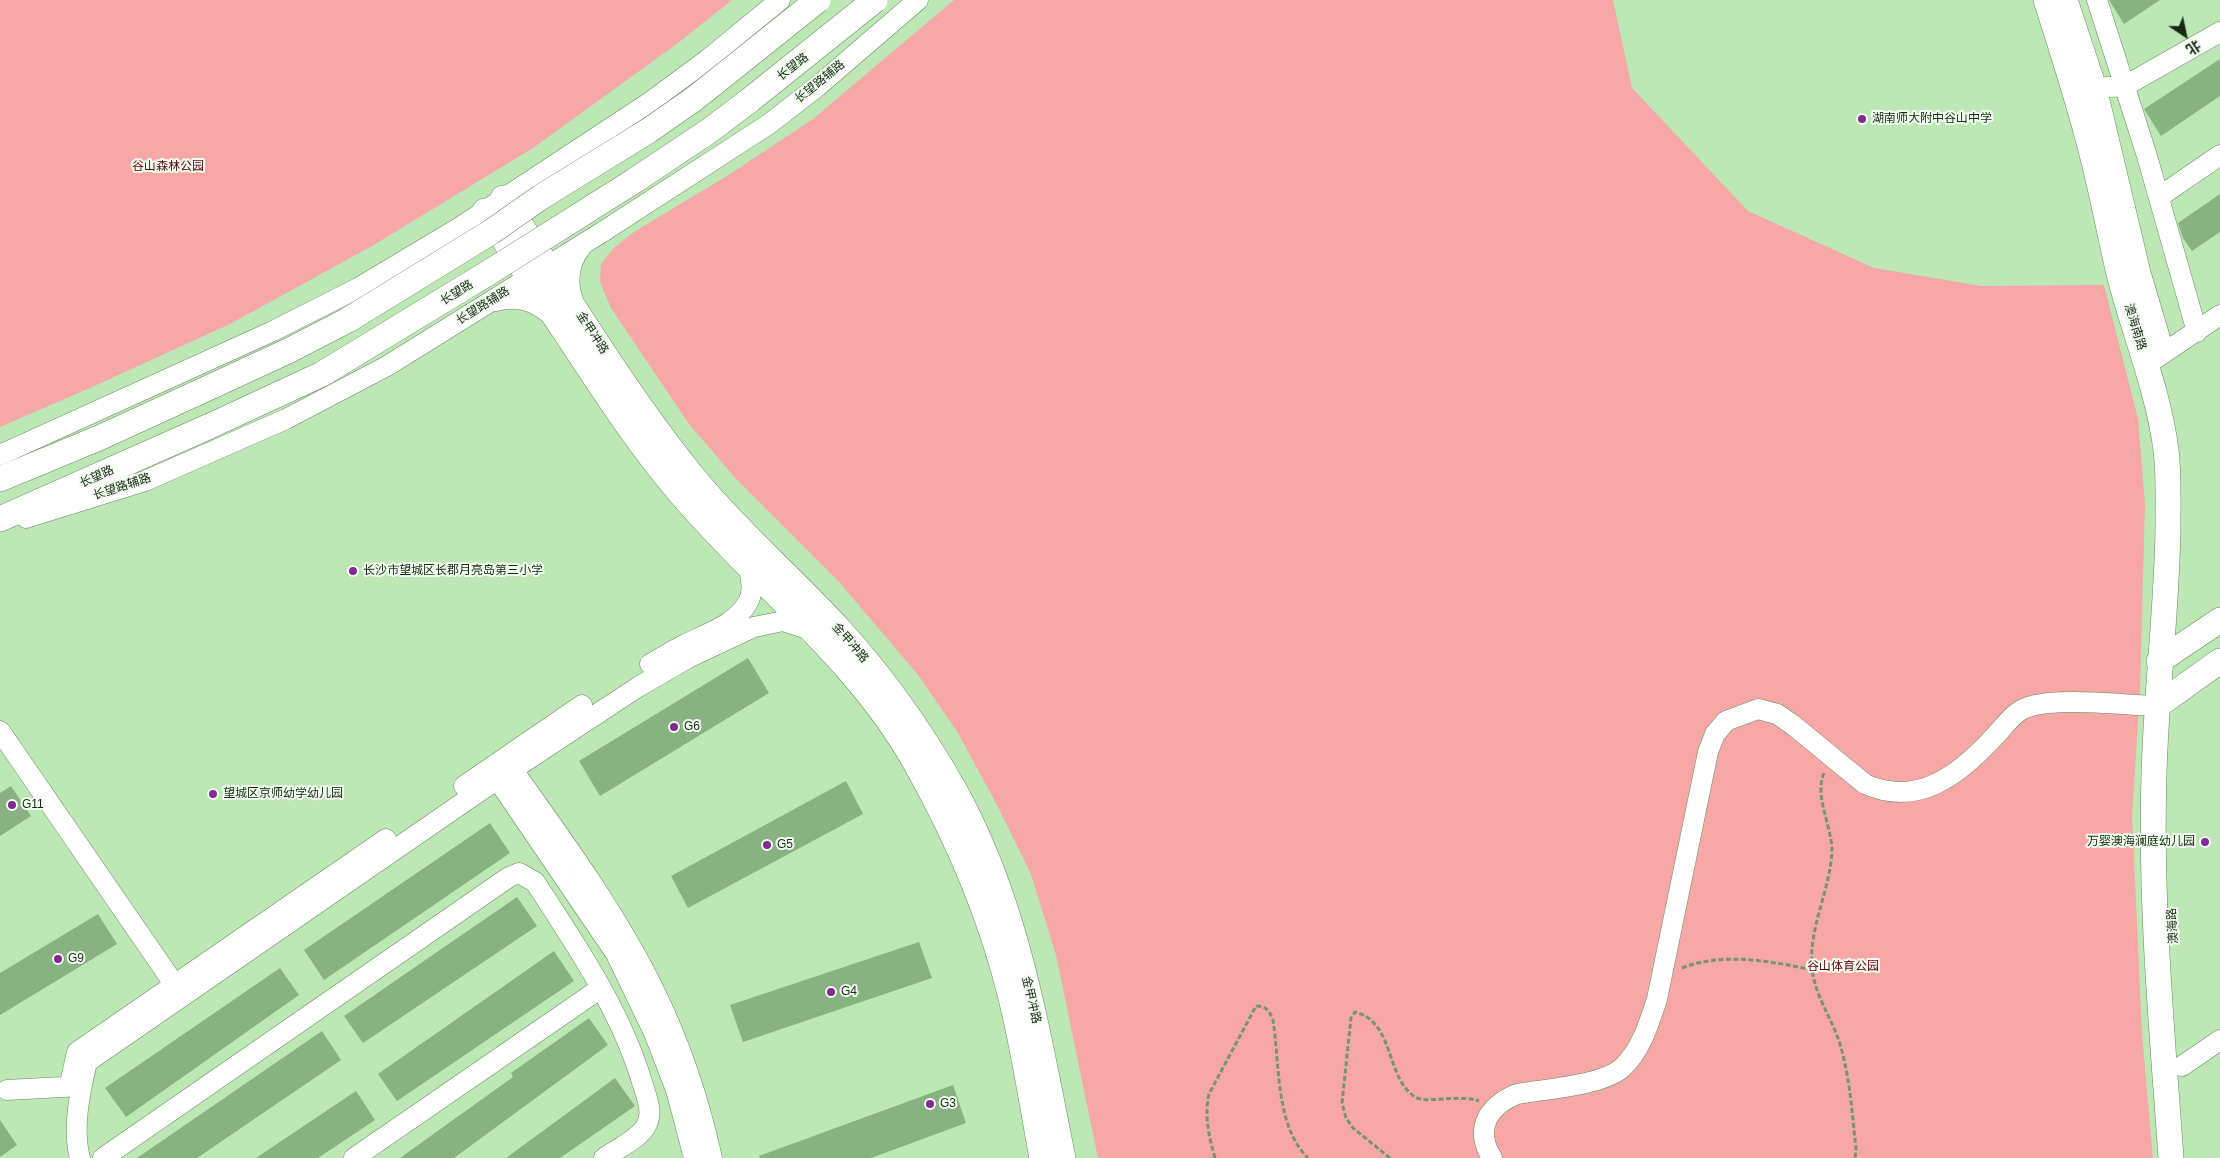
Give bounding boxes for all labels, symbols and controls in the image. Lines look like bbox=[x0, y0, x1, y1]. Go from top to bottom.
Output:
north arrow bbox=[2160, 10, 2210, 60]
text: 北 bbox=[2183, 37, 2204, 58]
street label: 长望路 bbox=[774, 50, 812, 84]
street label: 长望路辅路 bbox=[792, 58, 848, 106]
place label: 湖南师大附中谷山中学 bbox=[1872, 112, 1992, 126]
marker: 湖南师大附中谷山中学 bbox=[1856, 113, 1868, 125]
park label: 谷山森林公园 bbox=[132, 160, 204, 174]
street label: 长望路 bbox=[438, 277, 476, 309]
street label: 长望路辅路 bbox=[454, 284, 512, 328]
street label: 澳海南路 bbox=[2121, 302, 2149, 352]
street label: 金甲冲路 bbox=[573, 309, 611, 357]
street label: 长望路 bbox=[78, 463, 116, 491]
street label: 长望路辅路 bbox=[91, 471, 153, 503]
place label: 长沙市望城区长郡月亮岛第三小学 bbox=[363, 564, 543, 578]
marker: 长沙市望城区长郡月亮岛第三小学 bbox=[347, 565, 359, 577]
street label: 金甲冲路 bbox=[829, 620, 871, 666]
place label: G6 bbox=[684, 720, 700, 734]
marker: G6 bbox=[668, 721, 680, 733]
place label: 望城区京师幼学幼儿园 bbox=[223, 787, 343, 801]
marker: 望城区京师幼学幼儿园 bbox=[207, 788, 219, 800]
place label: G11 bbox=[22, 798, 44, 812]
marker: G11 bbox=[6, 799, 18, 811]
place label: 万婴澳海澜庭幼儿园 bbox=[2087, 835, 2195, 849]
marker: 万婴澳海澜庭幼儿园 bbox=[2199, 836, 2211, 848]
place label: G5 bbox=[777, 838, 793, 852]
marker: G5 bbox=[761, 839, 773, 851]
street label: 澳海路 bbox=[2165, 908, 2181, 944]
place label: G9 bbox=[68, 952, 84, 966]
marker: G9 bbox=[52, 953, 64, 965]
park label: 谷山体育公园 bbox=[1807, 960, 1879, 974]
street label: 金甲冲路 bbox=[1019, 975, 1043, 1025]
place label: G4 bbox=[841, 985, 857, 999]
marker: G4 bbox=[825, 986, 837, 998]
place label: G3 bbox=[940, 1097, 956, 1111]
marker: G3 bbox=[924, 1098, 936, 1110]

